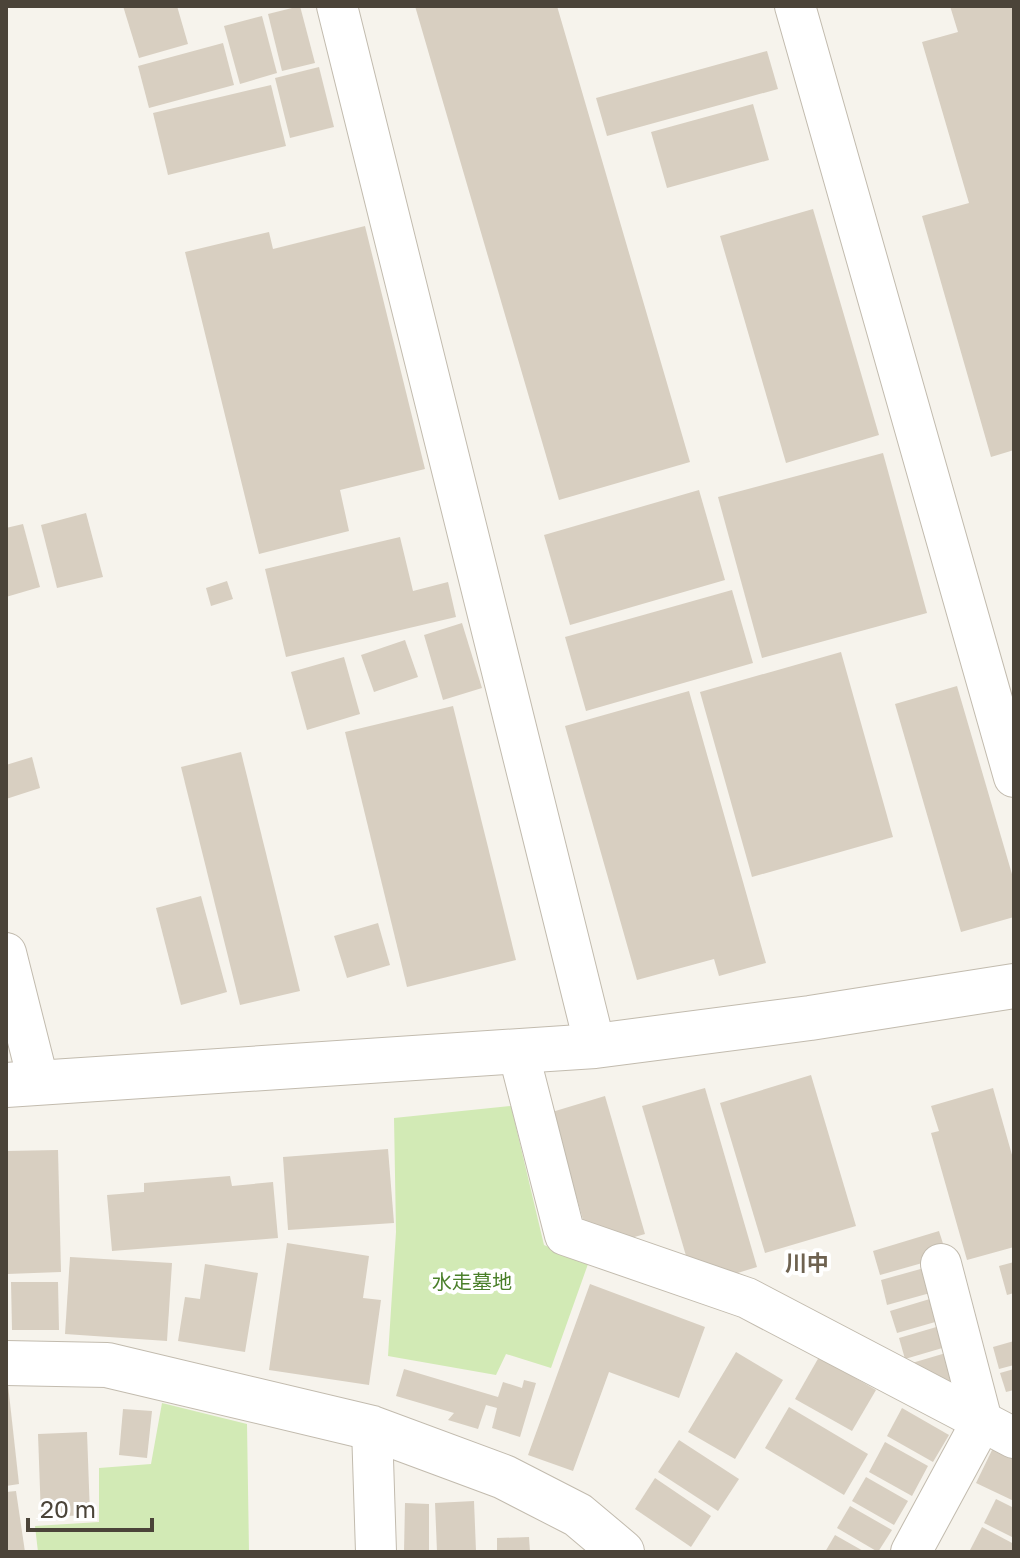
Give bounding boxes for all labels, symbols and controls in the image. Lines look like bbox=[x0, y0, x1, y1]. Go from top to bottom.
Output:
district label: 川中 bbox=[785, 1249, 829, 1276]
park label: 水走墓地 bbox=[432, 1269, 512, 1293]
scale bar bbox=[28, 1482, 152, 1532]
text: 20 m bbox=[40, 1494, 96, 1523]

